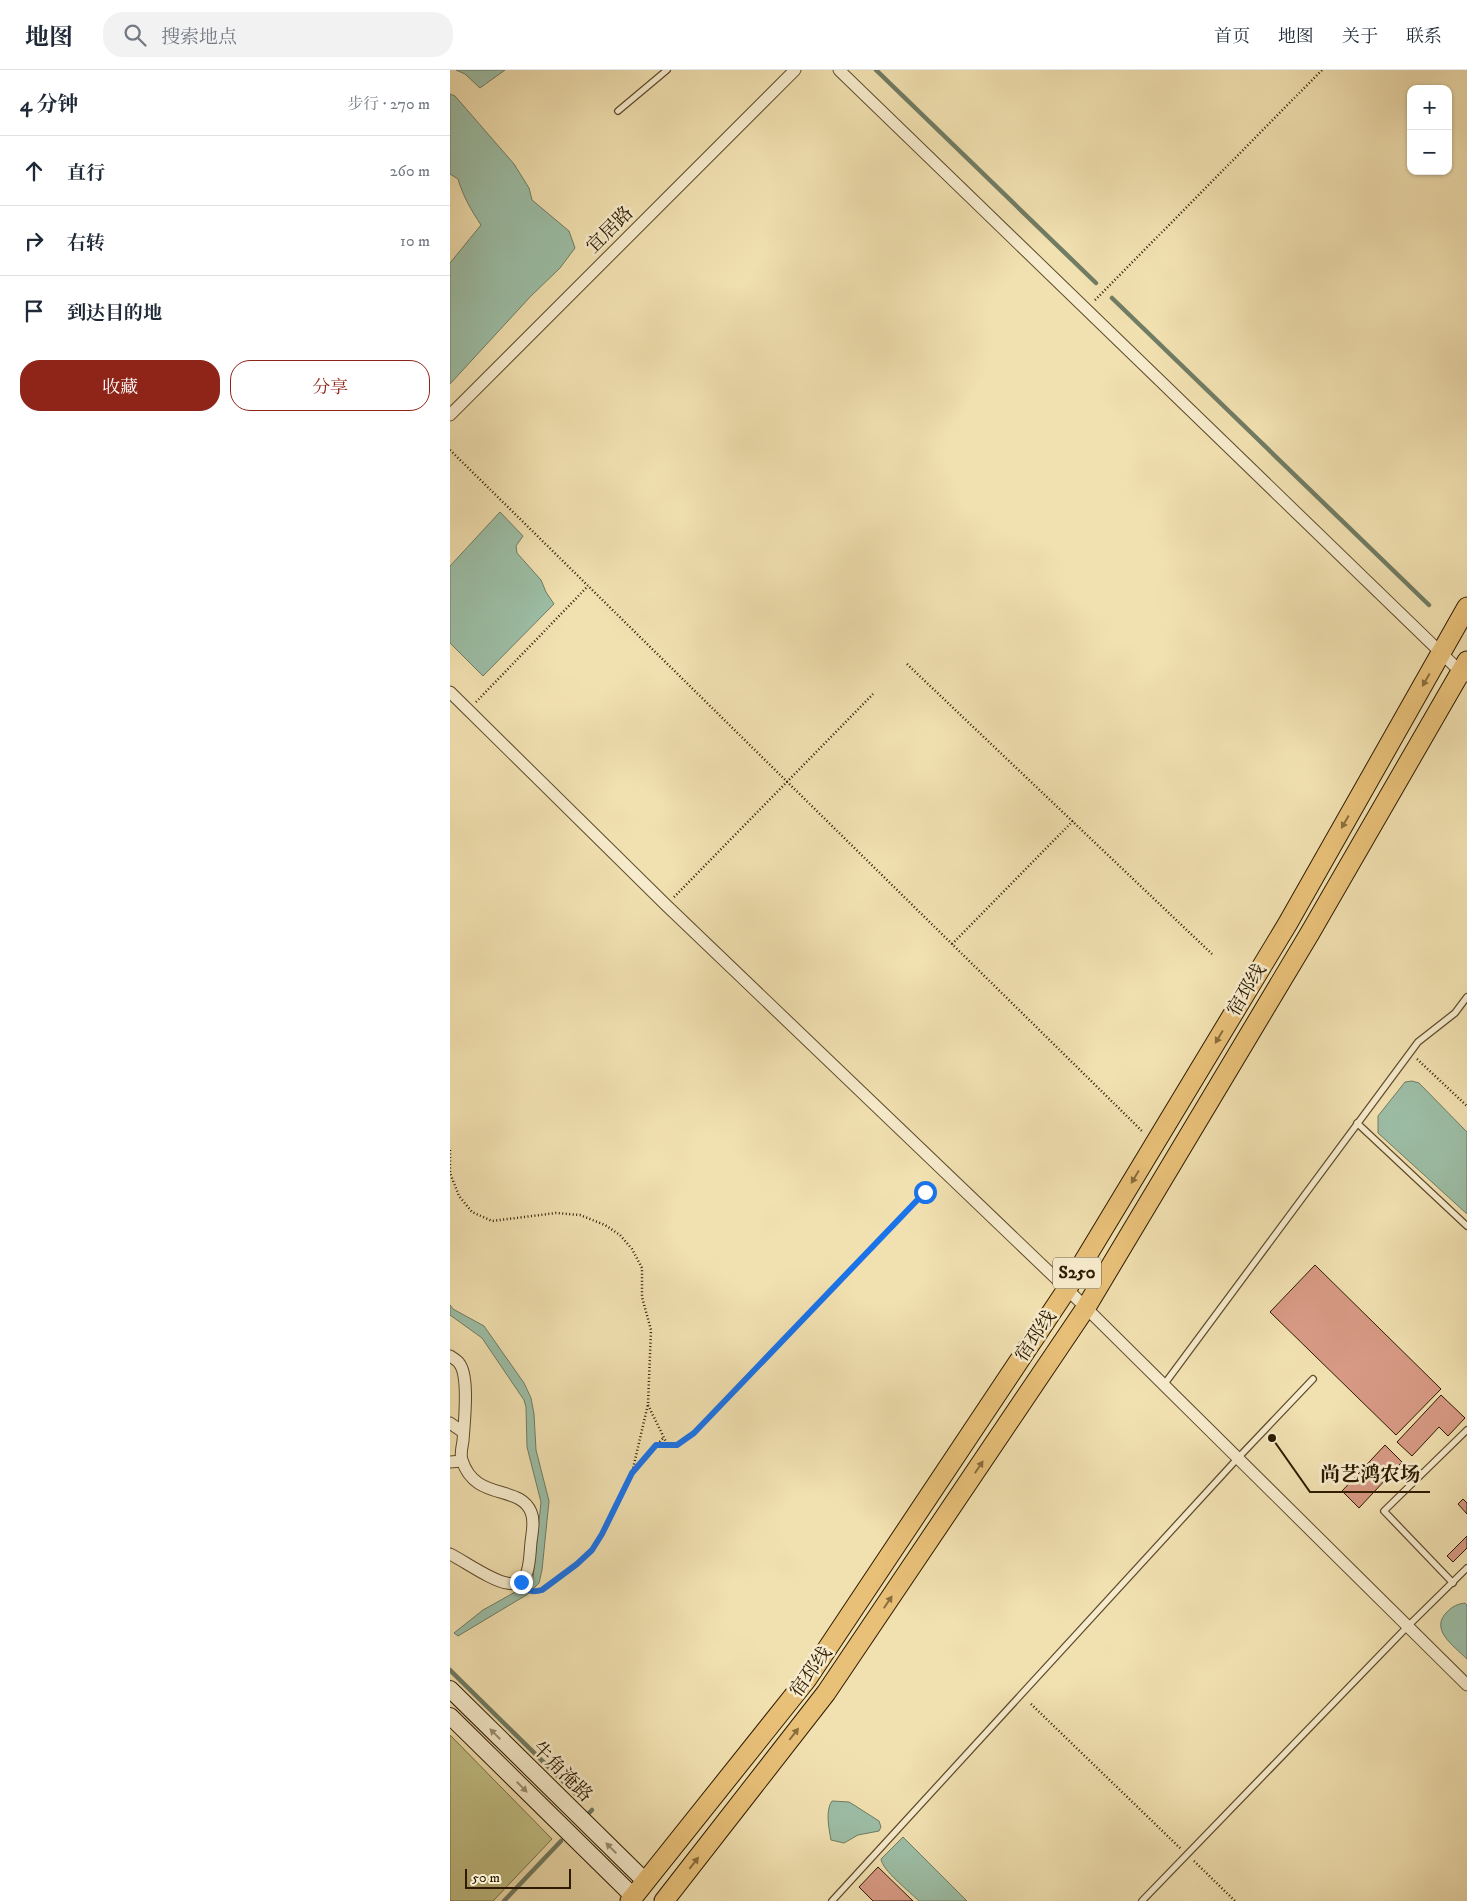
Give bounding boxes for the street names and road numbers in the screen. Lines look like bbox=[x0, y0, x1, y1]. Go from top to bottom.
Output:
street label: 宜居路 bbox=[582, 202, 638, 258]
street label: 宿邳线 bbox=[1222, 960, 1272, 1020]
road number: S250 bbox=[1053, 1258, 1101, 1288]
street label: 宿邳线 bbox=[1011, 1306, 1061, 1366]
street label: 宿邳线 bbox=[785, 1642, 837, 1702]
street label: 牛角淹路 bbox=[527, 1737, 597, 1807]

